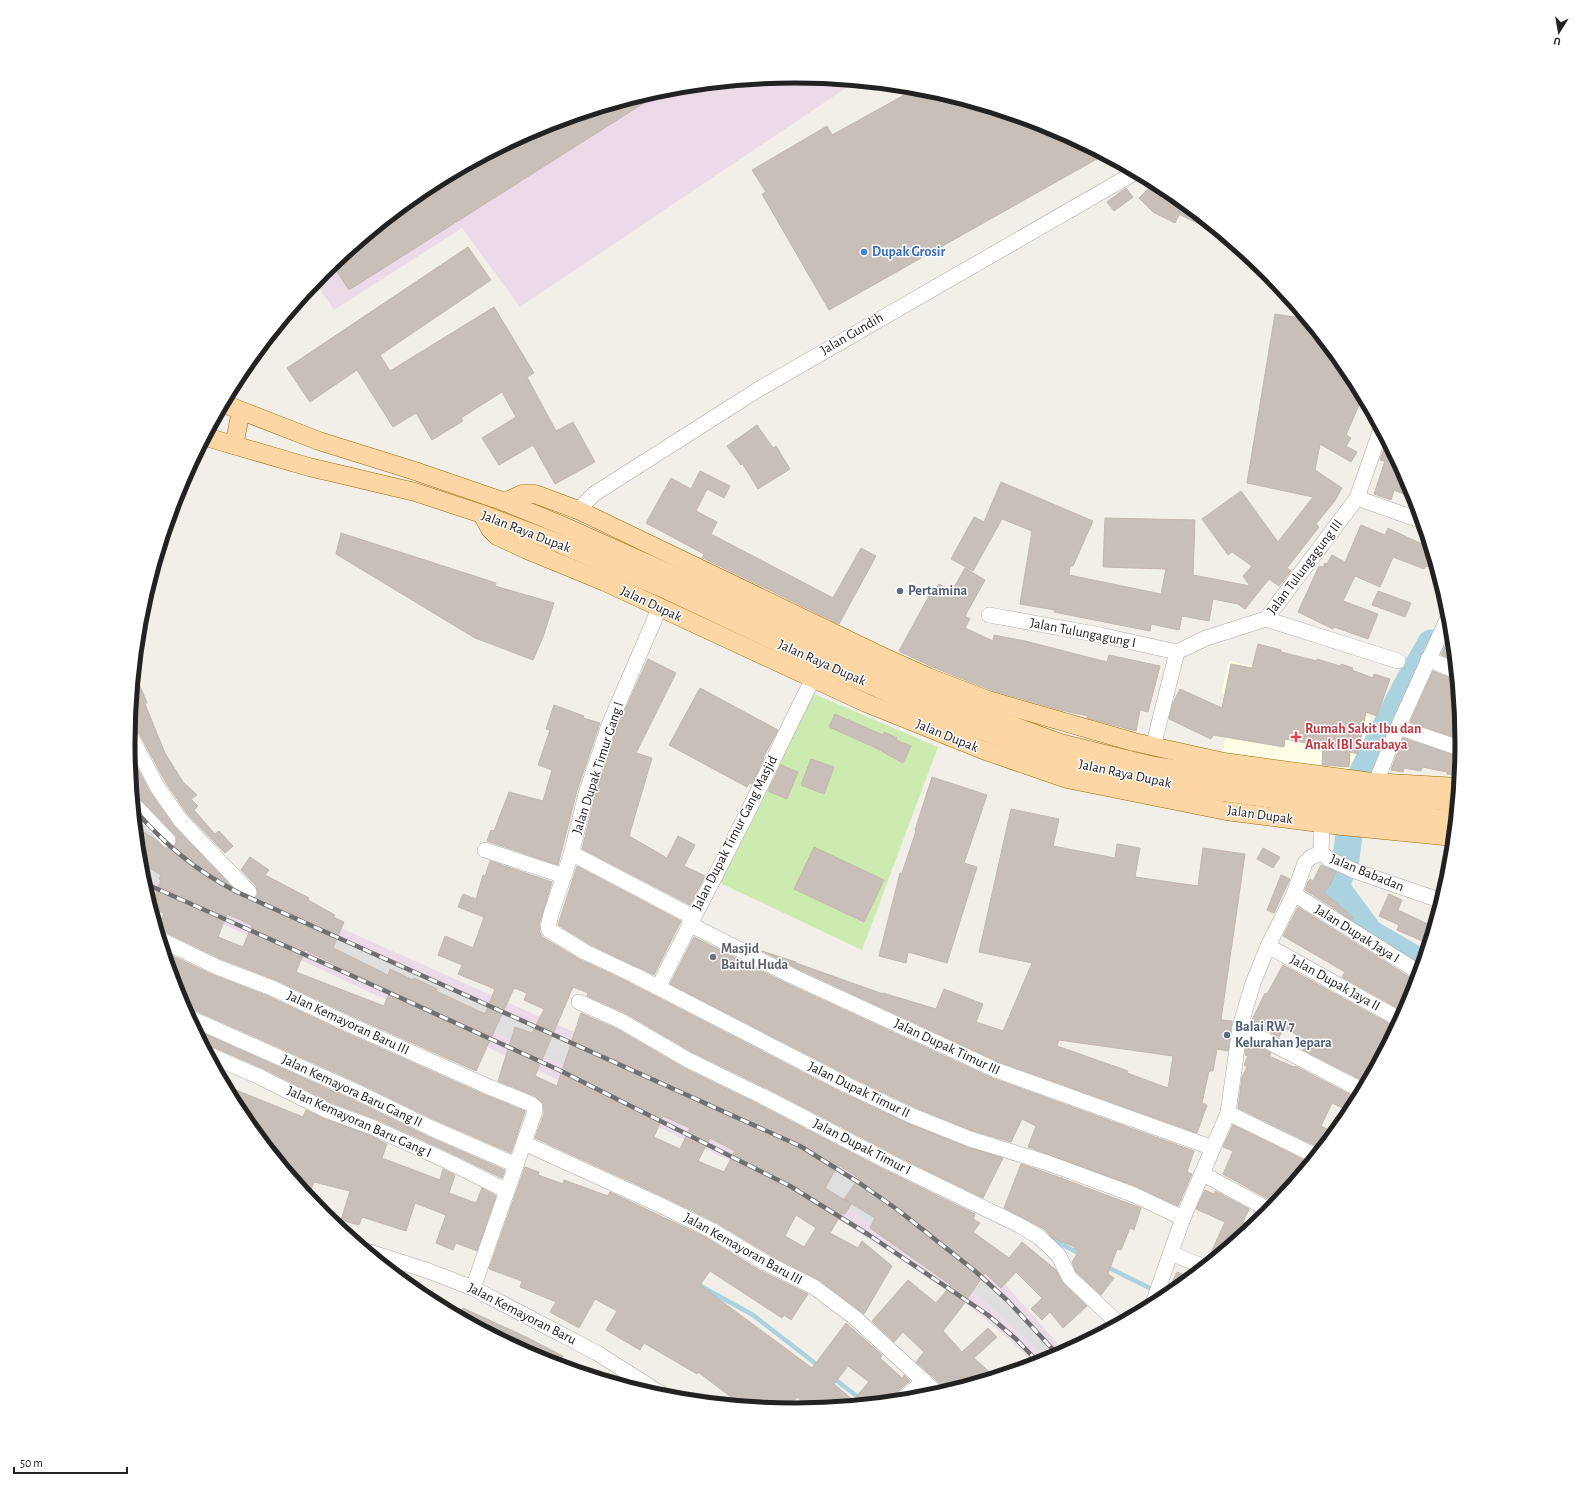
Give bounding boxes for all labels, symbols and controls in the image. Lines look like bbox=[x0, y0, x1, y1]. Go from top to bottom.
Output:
north arrow bbox=[1539, 12, 1579, 52]
text: U bbox=[1553, 35, 1562, 47]
place label: Dupak Grosir bbox=[872, 245, 945, 259]
marker: Dupak Grosir bbox=[859, 247, 869, 257]
street label: Jalan Gundih bbox=[818, 310, 886, 358]
street label: Jalan Raya Dupak bbox=[479, 509, 573, 556]
street label: Jalan Tulungagung III bbox=[1265, 517, 1345, 617]
street label: Jalan Dupak bbox=[618, 584, 684, 625]
place label: Pertamina bbox=[908, 584, 968, 598]
marker: Pertamina bbox=[895, 586, 905, 596]
street label: Jalan Tulungagung I bbox=[1029, 616, 1137, 650]
street label: Jalan Raya Dupak bbox=[776, 637, 868, 689]
street label: Jalan Dupak Timur Gang I bbox=[570, 700, 626, 836]
street label: Jalan Dupak bbox=[914, 717, 981, 755]
place label: Rumah Sakit Ibu dan Anak IBI Surabaya bbox=[1305, 722, 1421, 752]
marker: Rumah Sakit Ibu dan Anak IBI Surabaya bbox=[1290, 731, 1302, 743]
street label: Jalan Dupak Timur Gang Masjid bbox=[690, 753, 780, 913]
street label: Jalan Raya Dupak bbox=[1077, 757, 1173, 791]
street label: Jalan Dupak bbox=[1226, 803, 1294, 827]
street label: Jalan Babadan bbox=[1328, 852, 1406, 894]
street label: Jalan Dupak Jaya I bbox=[1312, 902, 1402, 966]
place label: Masjid Baitul Huda bbox=[721, 942, 789, 972]
marker: Masjid Baitul Huda bbox=[708, 952, 718, 962]
street label: Jalan Dupak Jaya II bbox=[1288, 952, 1382, 1014]
street label: Jalan Kemayoran Baru III bbox=[285, 989, 411, 1057]
street label: Jalan Dupak Timur III bbox=[892, 1016, 1002, 1078]
place label: Balai RW 7 Kelurahan Jepara bbox=[1235, 1020, 1332, 1050]
marker: Balai RW 7 Kelurahan Jepara bbox=[1222, 1030, 1232, 1040]
street label: Jalan Kemayora Baru Gang II bbox=[280, 1052, 424, 1130]
street label: Jalan Dupak Timur II bbox=[806, 1059, 912, 1121]
street label: Jalan Kemayoran Baru Gang I bbox=[285, 1084, 433, 1160]
street label: Jalan Dupak Timur I bbox=[811, 1116, 913, 1178]
street label: Jalan Kemayoran Baru III bbox=[681, 1211, 805, 1287]
street label: Jalan Kemayoran Baru bbox=[466, 1281, 578, 1347]
scale bar bbox=[14, 1449, 127, 1475]
text: 50 m bbox=[20, 1457, 43, 1469]

